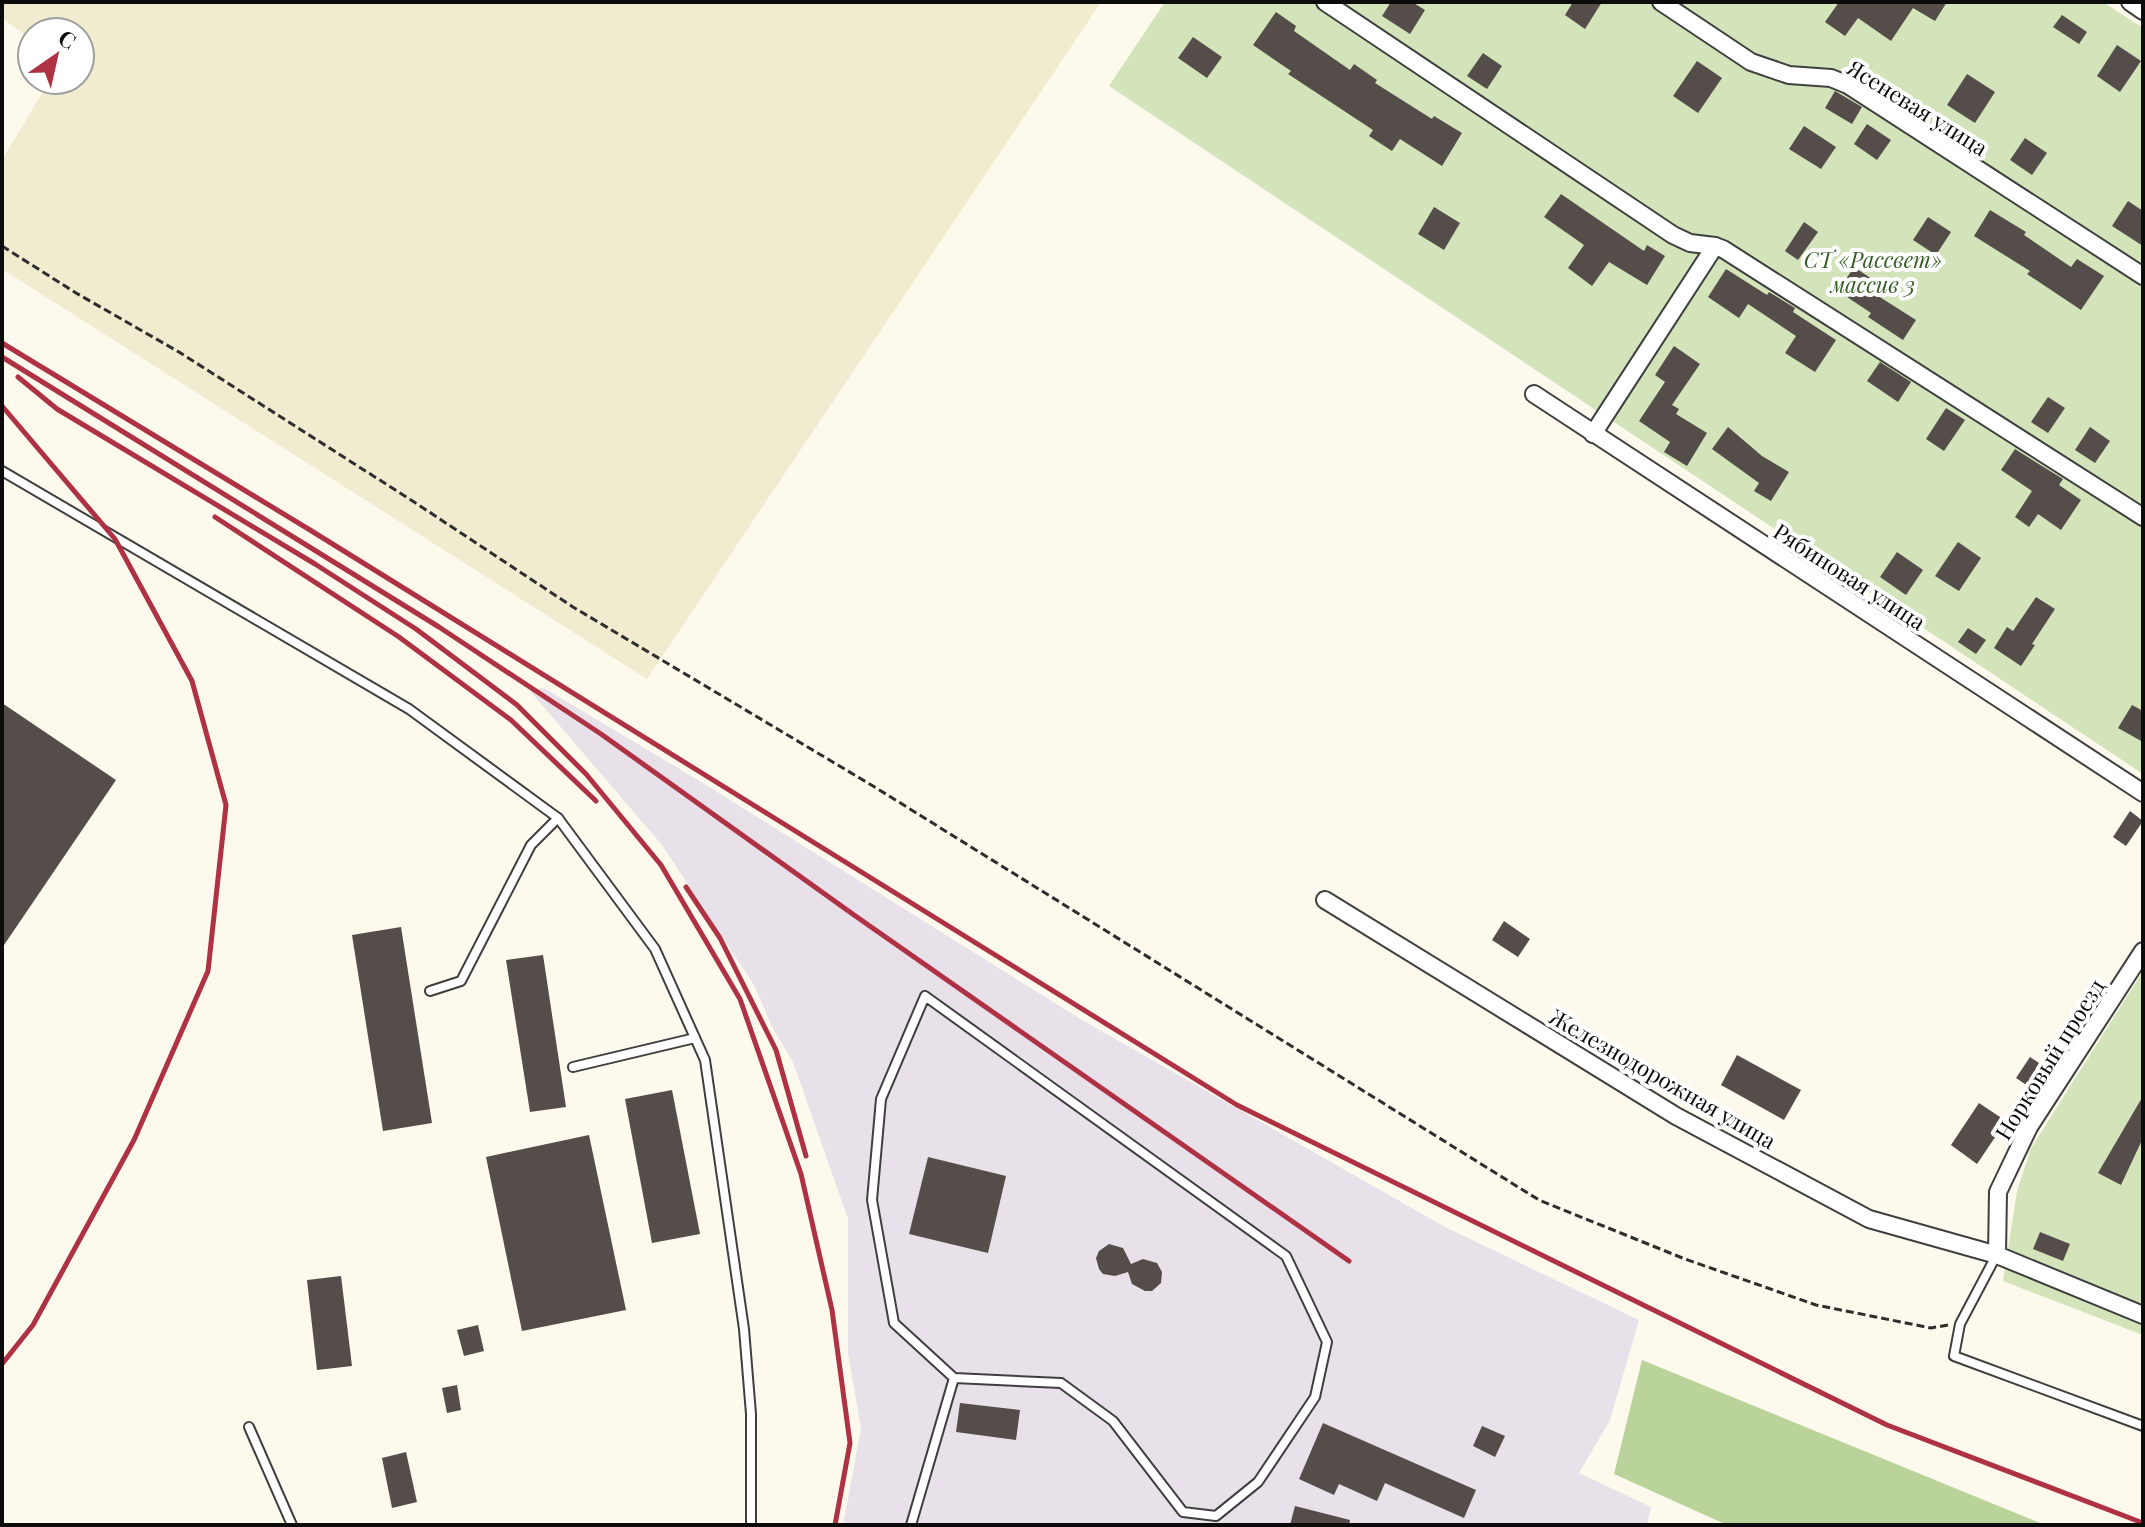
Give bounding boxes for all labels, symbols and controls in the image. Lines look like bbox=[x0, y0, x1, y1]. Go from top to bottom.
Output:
north arrow bbox=[16, 16, 96, 96]
text: С bbox=[53, 22, 83, 55]
street label: Ясеневая улица bbox=[1841, 51, 1994, 162]
park label: СТ «Рассвет» массив 3 bbox=[1804, 244, 1942, 299]
street label: Рябиновая улица bbox=[1768, 516, 1932, 636]
street label: Норковый проезд bbox=[1987, 972, 2111, 1145]
street label: Железнодорожная улица bbox=[1544, 1001, 1782, 1155]

